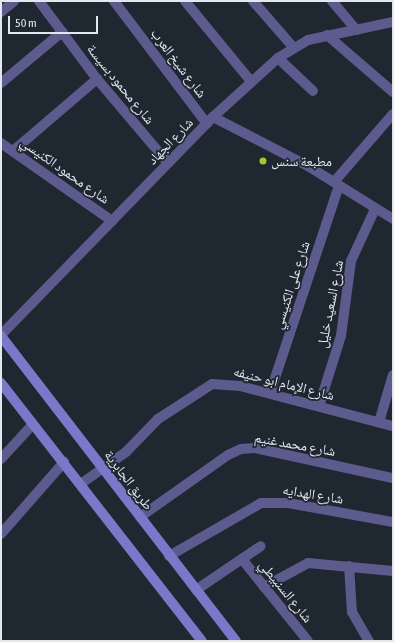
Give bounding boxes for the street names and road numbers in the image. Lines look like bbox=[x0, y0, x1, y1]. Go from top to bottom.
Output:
street label: شارع شيخ العرب bbox=[147, 25, 211, 101]
street label: شارع محمود بسيسة bbox=[84, 41, 158, 127]
street label: شارع الجهاد bbox=[144, 114, 196, 168]
street label: شارع محمود الكنيسي bbox=[17, 133, 113, 207]
street label: شارع على الكنيسي bbox=[269, 239, 313, 331]
street label: شارع السعيد خليل bbox=[313, 259, 347, 349]
street label: شارع الإمام ابو حنيفه bbox=[232, 362, 336, 404]
street label: شارع محمد غنيم bbox=[253, 429, 337, 459]
street label: طريق الجابرية bbox=[101, 447, 157, 513]
street label: شارع الهدايه bbox=[281, 481, 345, 507]
street label: شارع السنبيطي bbox=[256, 556, 316, 626]

